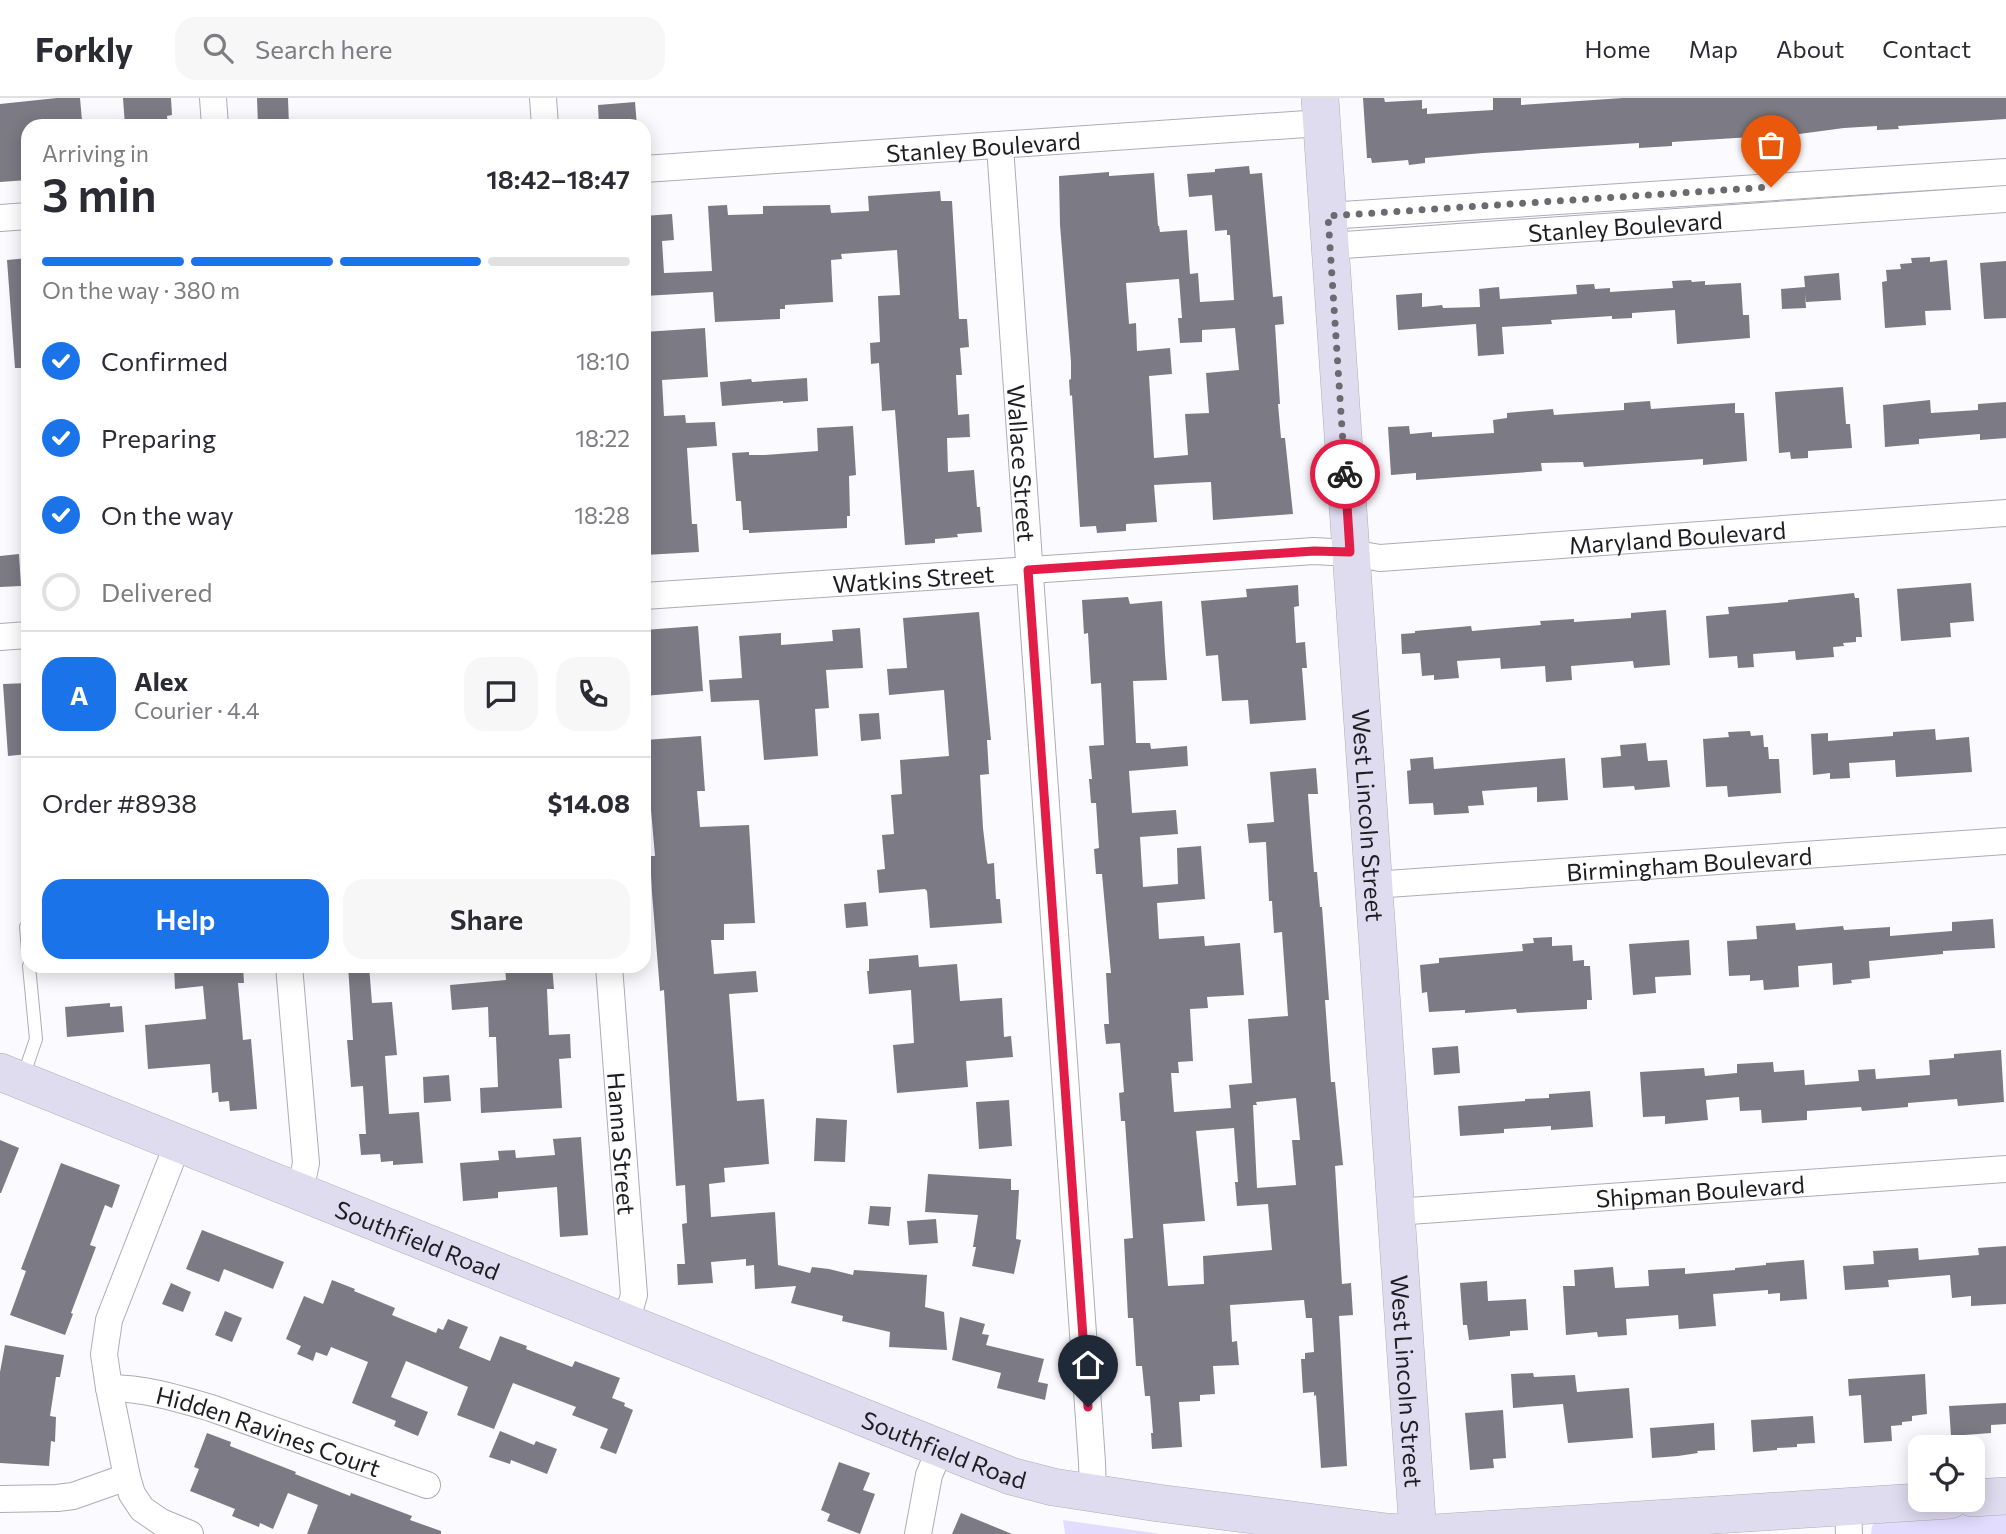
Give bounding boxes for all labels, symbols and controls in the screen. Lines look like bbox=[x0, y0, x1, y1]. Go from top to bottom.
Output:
search box bbox=[175, 17, 665, 80]
text: Forkly bbox=[35, 28, 133, 69]
icon: search bbox=[199, 29, 237, 67]
text: Search here bbox=[255, 33, 393, 64]
text: Home bbox=[1585, 34, 1651, 63]
text: Map bbox=[1689, 34, 1738, 63]
text: About bbox=[1776, 34, 1844, 63]
text: Contact bbox=[1882, 34, 1971, 63]
pin bbox=[1741, 115, 1801, 187]
street label: Stanley Boulevard bbox=[885, 125, 1081, 167]
icon: bag bbox=[1752, 126, 1790, 164]
text: Arriving in bbox=[42, 139, 149, 167]
text: 18:42–18:47 bbox=[486, 163, 630, 194]
text: 3 min bbox=[42, 165, 157, 221]
street label: Stanley Boulevard bbox=[1527, 204, 1724, 247]
text: On the way · 380 m bbox=[42, 276, 240, 304]
icon: check bbox=[42, 342, 80, 380]
text: Confirmed bbox=[101, 345, 228, 376]
text: 18:10 bbox=[576, 347, 630, 375]
street label: Wallace Street bbox=[1002, 384, 1042, 543]
icon: check bbox=[42, 419, 80, 457]
text: Preparing bbox=[101, 422, 216, 453]
text: 18:22 bbox=[575, 424, 630, 452]
courier bbox=[1310, 439, 1380, 509]
icon: bike bbox=[1326, 455, 1364, 493]
icon: check bbox=[42, 496, 80, 534]
text: On the way bbox=[101, 499, 234, 530]
text: 18:28 bbox=[574, 501, 630, 529]
street label: Maryland Boulevard bbox=[1568, 514, 1787, 559]
street label: Watkins Street bbox=[832, 558, 995, 598]
text: Delivered bbox=[101, 576, 212, 607]
button: chat bbox=[464, 657, 538, 731]
button: phone bbox=[556, 657, 630, 731]
text: Alex bbox=[134, 665, 188, 696]
text: A bbox=[70, 679, 88, 710]
text: Courier · 4.4 bbox=[134, 696, 260, 724]
street label: West Lincoln Street bbox=[1347, 708, 1391, 923]
text: Order #8938 bbox=[42, 787, 197, 818]
text: $14.08 bbox=[548, 787, 630, 818]
street label: Birmingham Boulevard bbox=[1565, 840, 1813, 886]
button: Help bbox=[42, 879, 329, 959]
button: Share bbox=[343, 879, 630, 959]
street label: Hanna Street bbox=[603, 1071, 642, 1216]
street label: Shipman Boulevard bbox=[1595, 1169, 1806, 1212]
street label: Southfield Road bbox=[331, 1193, 504, 1285]
street label: West Lincoln Street bbox=[1386, 1274, 1429, 1488]
pin bbox=[1058, 1335, 1118, 1407]
icon: home bbox=[1069, 1346, 1107, 1384]
street label: Hidden Ravines Court bbox=[154, 1379, 385, 1482]
street label: Southfield Road bbox=[858, 1404, 1030, 1494]
map controls bbox=[1908, 1435, 1985, 1512]
button: locate bbox=[1908, 1435, 1985, 1512]

